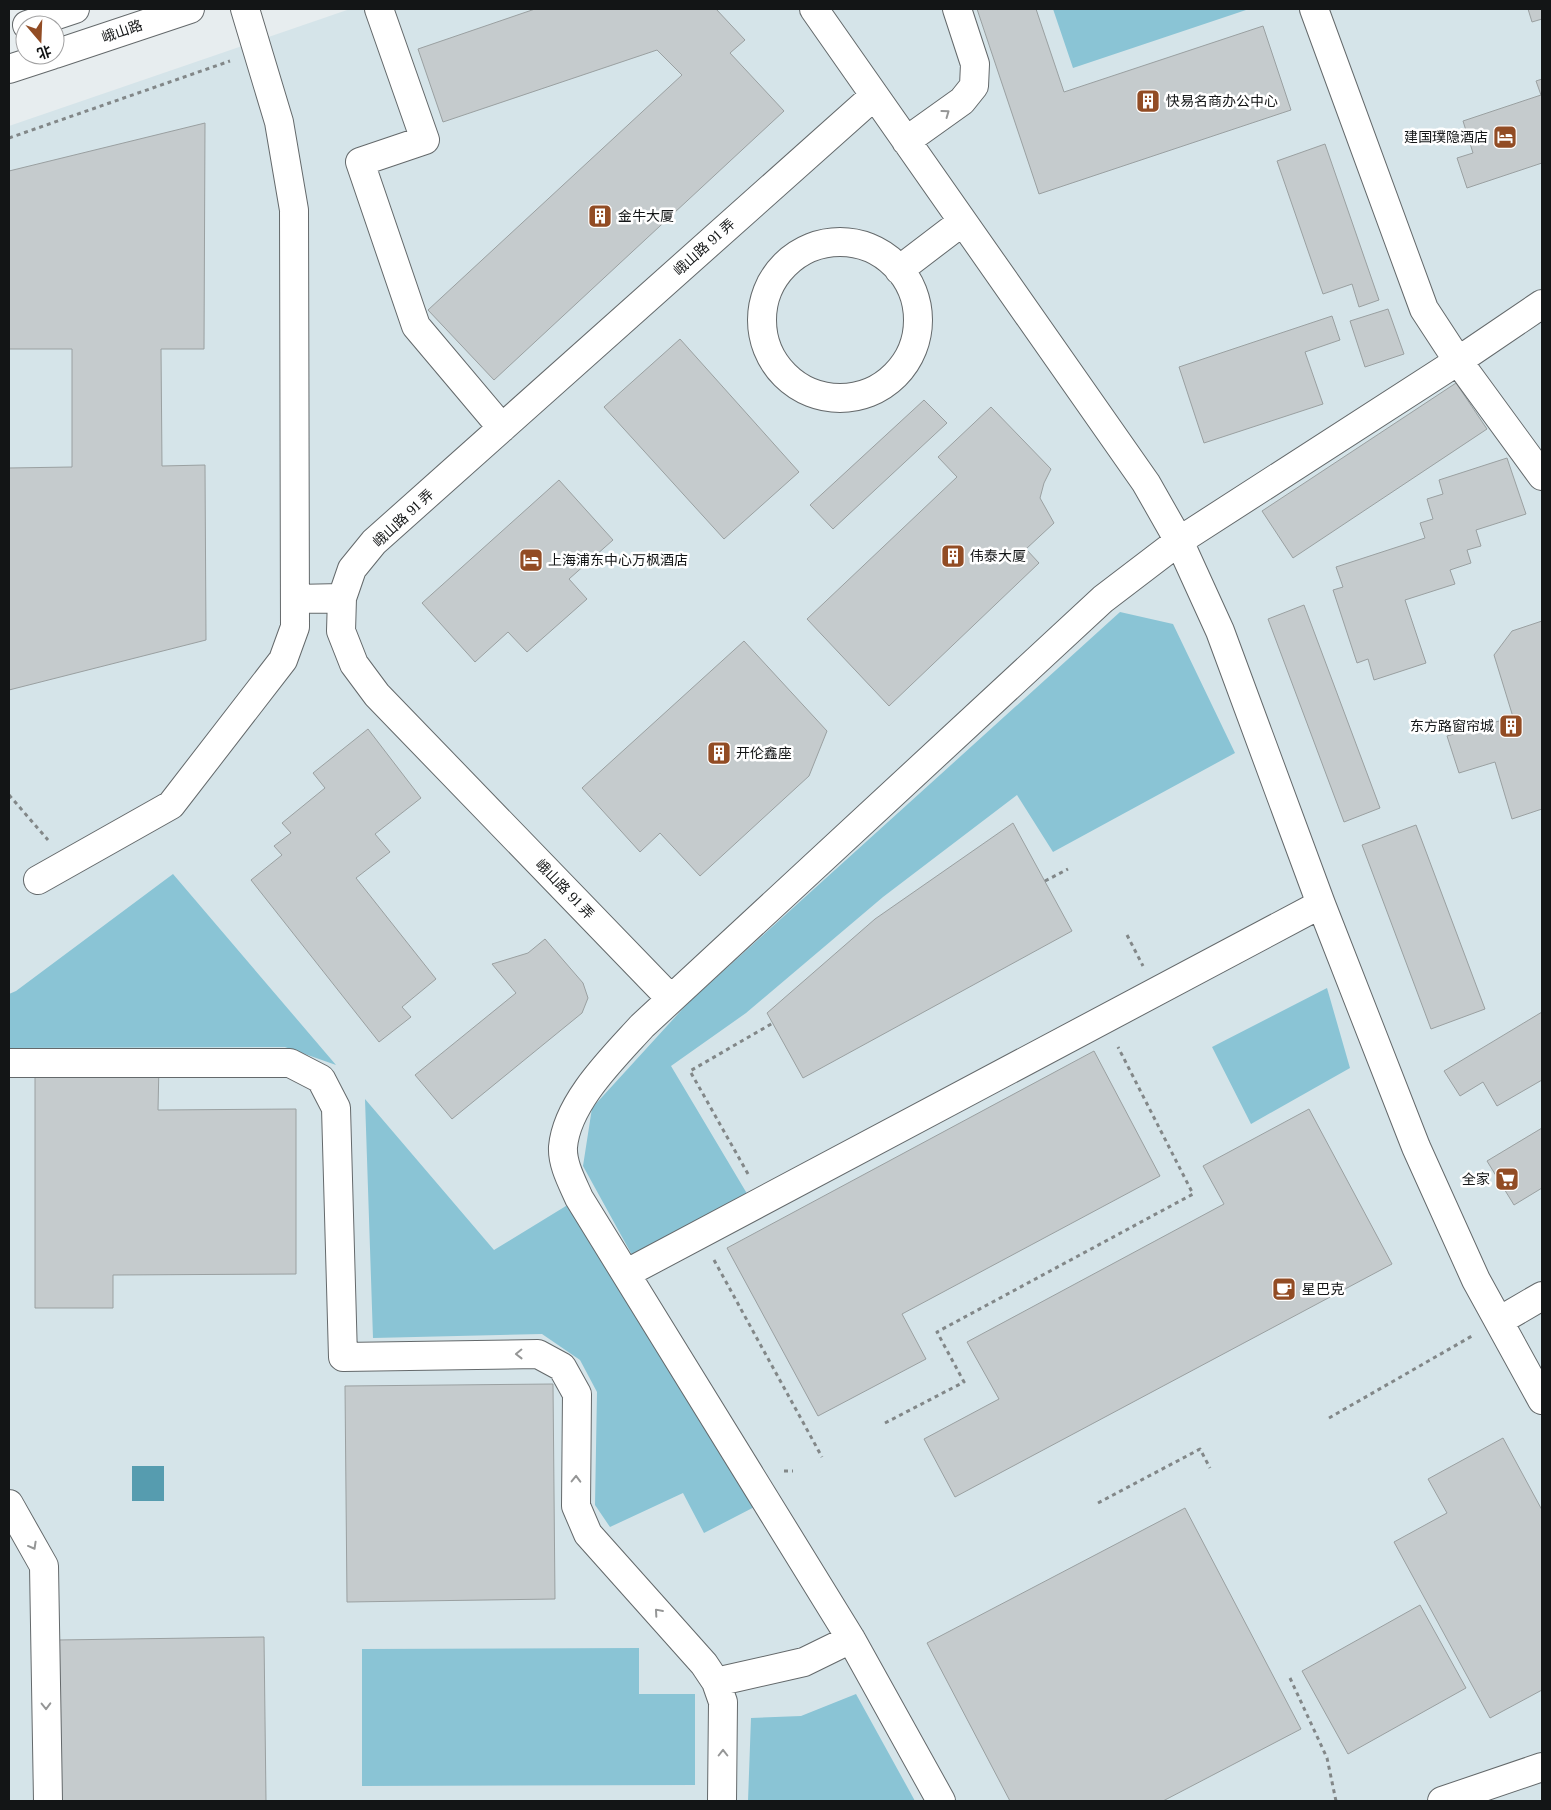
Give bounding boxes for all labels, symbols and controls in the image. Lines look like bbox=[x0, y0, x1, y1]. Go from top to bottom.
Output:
north arrow bbox=[15, 15, 65, 65]
street label: 峨山路 bbox=[99, 16, 145, 46]
text: 北 bbox=[35, 42, 54, 63]
building icon: 快易名商办公中心 bbox=[1135, 88, 1161, 114]
place label: 快易名商办公中心 bbox=[1166, 92, 1278, 110]
one-way arrow bbox=[940, 110, 950, 119]
hotel icon: 建国璞隐酒店 bbox=[1492, 124, 1518, 150]
place label: 建国璞隐酒店 bbox=[1404, 128, 1488, 146]
building icon: 金牛大厦 bbox=[587, 203, 613, 229]
place label: 金牛大厦 bbox=[618, 207, 674, 225]
street label: 峨山路 91 弄 bbox=[670, 215, 738, 279]
street label: 峨山路 91 弄 bbox=[369, 485, 437, 551]
building icon: 伟泰大厦 bbox=[940, 543, 966, 569]
hotel icon: 上海浦东中心万枫酒店 bbox=[518, 547, 544, 573]
place label: 伟泰大厦 bbox=[970, 547, 1026, 565]
place label: 上海浦东中心万枫酒店 bbox=[548, 551, 688, 569]
building icon: 东方路窗帘城 bbox=[1498, 713, 1524, 739]
place label: 东方路窗帘城 bbox=[1410, 717, 1494, 735]
building icon: 开伦鑫座 bbox=[706, 740, 732, 766]
place label: 开伦鑫座 bbox=[736, 744, 792, 762]
street label: 峨山路 91 弄 bbox=[532, 855, 598, 923]
supermarket icon: 全家 bbox=[1494, 1166, 1520, 1192]
place label: 全家 bbox=[1462, 1170, 1490, 1188]
cafe icon: 星巴克 bbox=[1271, 1276, 1297, 1302]
place label: 星巴克 bbox=[1302, 1280, 1344, 1298]
one-way arrow bbox=[515, 1349, 522, 1359]
one-way arrow bbox=[571, 1475, 581, 1482]
one-way arrow bbox=[26, 1541, 36, 1550]
one-way arrow bbox=[655, 1609, 664, 1618]
one-way arrow bbox=[41, 1702, 51, 1710]
one-way arrow bbox=[717, 1748, 728, 1756]

